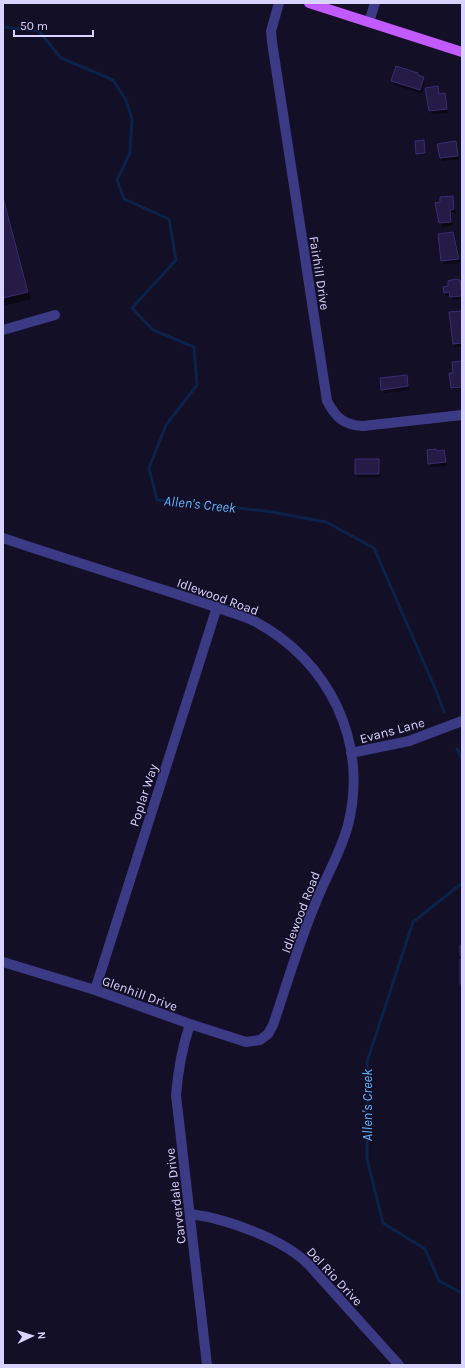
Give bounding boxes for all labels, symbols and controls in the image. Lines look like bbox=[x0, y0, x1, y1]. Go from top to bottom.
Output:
scale bar bbox=[14, 12, 93, 38]
text: 50 m bbox=[20, 19, 48, 33]
street label: Fairhill Drive bbox=[306, 235, 333, 311]
water label: Allen's Creek bbox=[163, 492, 238, 517]
street label: Idlewood Road bbox=[175, 575, 261, 618]
street label: Evans Lane bbox=[358, 715, 427, 746]
street label: Poplar Way bbox=[126, 762, 161, 828]
street label: Idlewood Road bbox=[278, 869, 323, 955]
street label: Glenhill Drive bbox=[100, 973, 180, 1014]
water label: Allen's Creek bbox=[359, 1068, 376, 1141]
street label: Carverdale Drive bbox=[162, 1147, 189, 1245]
street label: Del Rio Drive bbox=[304, 1244, 366, 1309]
north arrow bbox=[12, 1316, 52, 1356]
text: N bbox=[35, 1331, 48, 1340]

